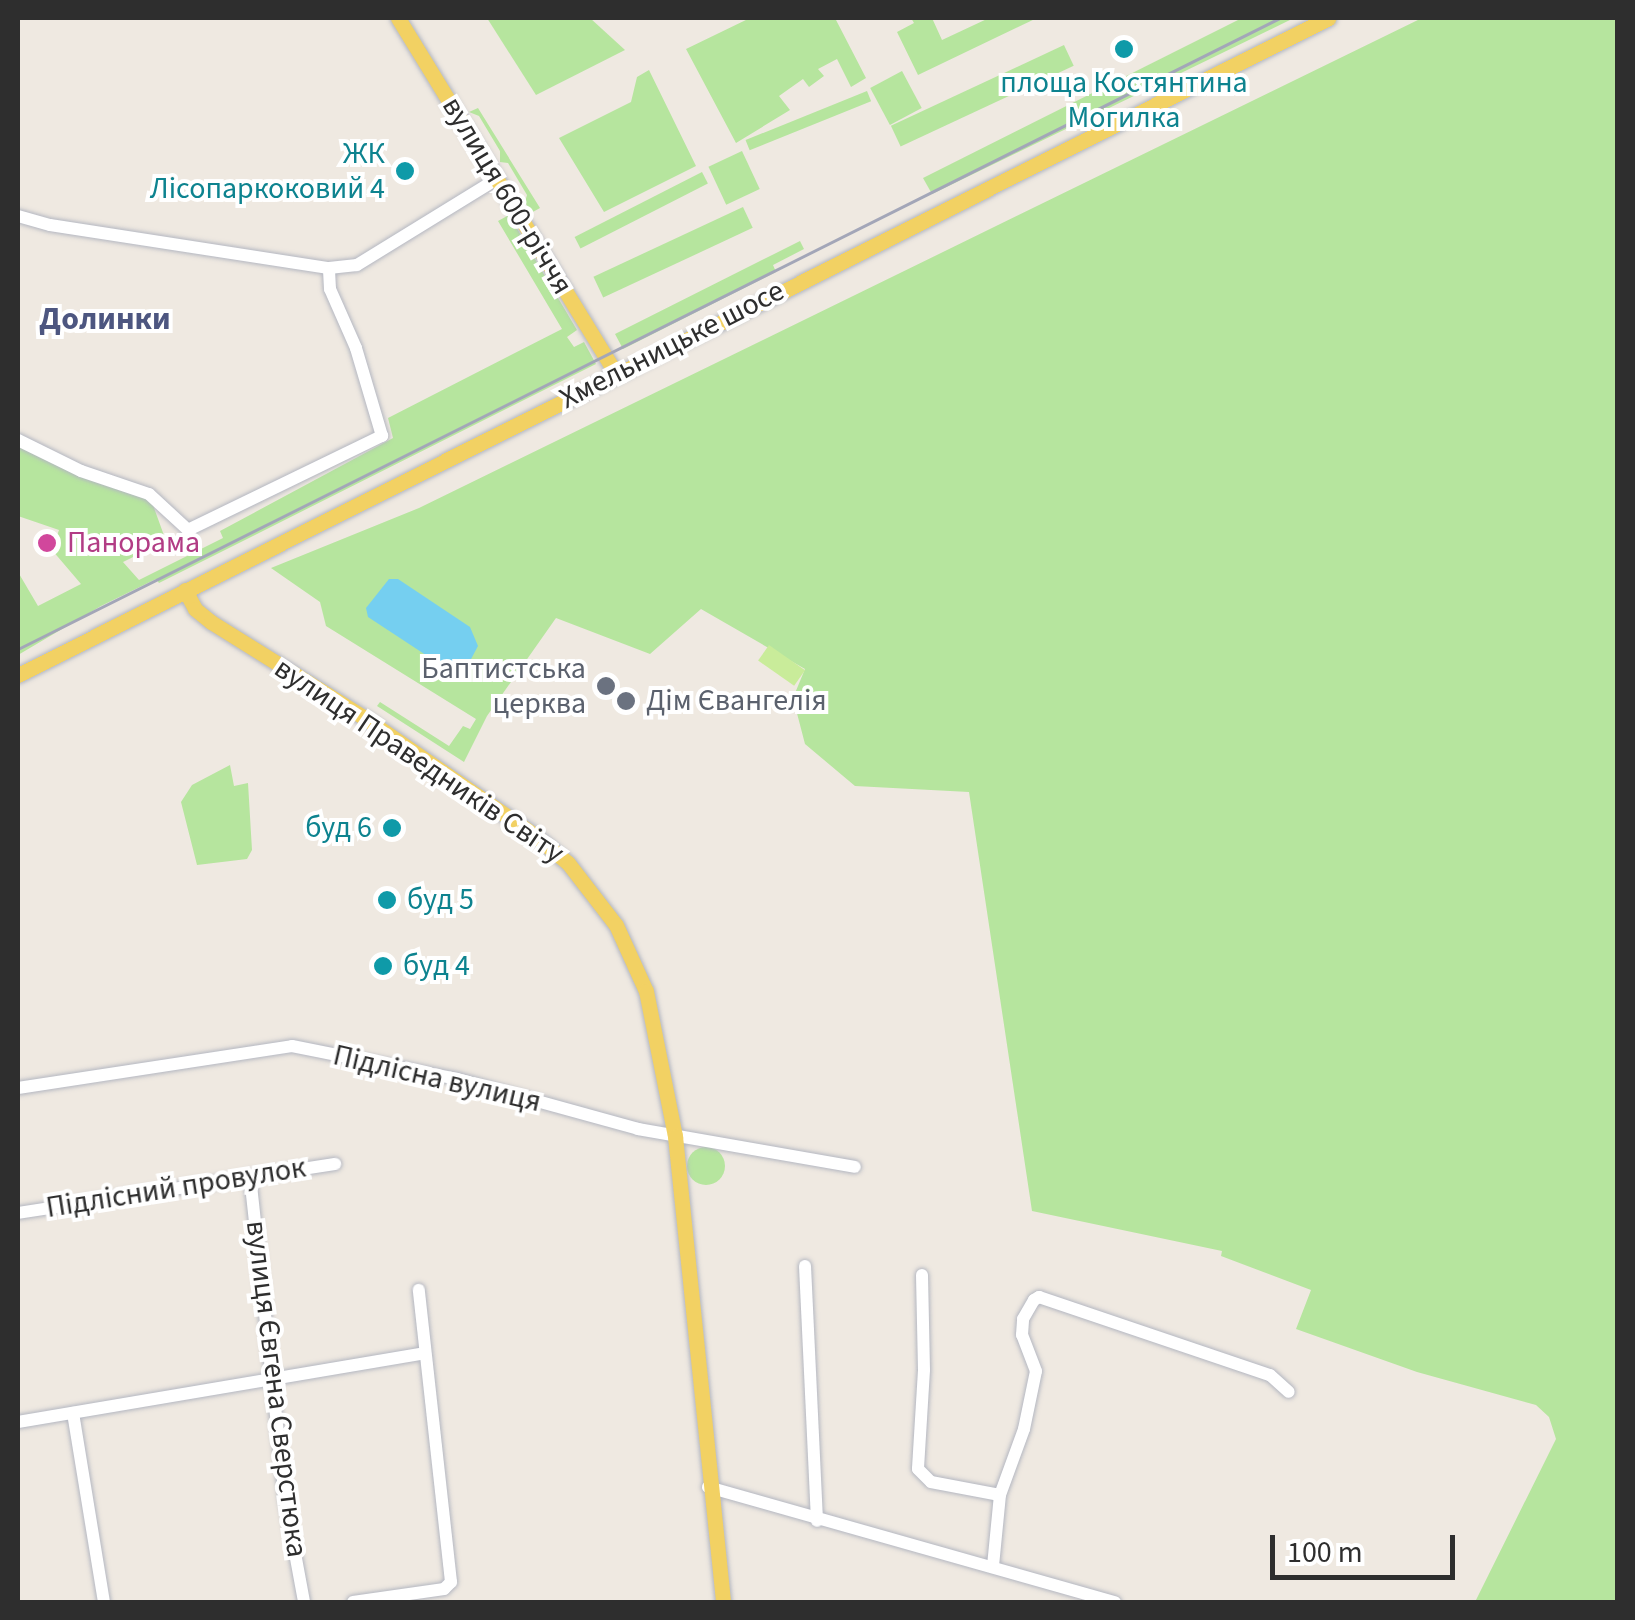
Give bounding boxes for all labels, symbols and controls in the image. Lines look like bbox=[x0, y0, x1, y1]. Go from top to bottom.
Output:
marker: площа Костянтина Могилка bbox=[1113, 38, 1135, 60]
place label: площа Костянтина Могилка bbox=[1000, 65, 1248, 136]
street label: вулиця 600-річчя bbox=[434, 91, 580, 301]
place label: ЖК Лісопаркоковий 4 bbox=[150, 136, 385, 206]
marker: ЖК Лісопаркоковий 4 bbox=[394, 160, 416, 182]
street label: Хмельницьке шосе bbox=[554, 273, 790, 417]
district label: Долинки bbox=[39, 300, 171, 338]
place label: Панорама bbox=[67, 525, 200, 561]
marker: Панорама bbox=[36, 532, 58, 554]
street label: вулиця Праведників Світу bbox=[267, 651, 571, 871]
place label: Баптистська церква bbox=[421, 651, 586, 722]
marker: Баптистська церква bbox=[595, 675, 617, 697]
place label: Дім Євангелія bbox=[646, 683, 827, 719]
marker: Дім Євангелія bbox=[615, 690, 637, 712]
place label: буд 6 bbox=[305, 810, 372, 846]
marker: буд 6 bbox=[381, 817, 403, 839]
place label: буд 5 bbox=[407, 882, 474, 918]
marker: буд 5 bbox=[376, 889, 398, 911]
place label: буд 4 bbox=[403, 948, 470, 984]
marker: буд 4 bbox=[372, 955, 394, 977]
street label: Підлісна вулиця bbox=[330, 1038, 544, 1120]
street label: Підлісний провулок bbox=[44, 1150, 308, 1226]
street label: вулиця Євгена Сверстюка bbox=[237, 1218, 315, 1560]
scale bar bbox=[1275, 1515, 1460, 1577]
text: 100 m bbox=[1287, 1531, 1363, 1574]

